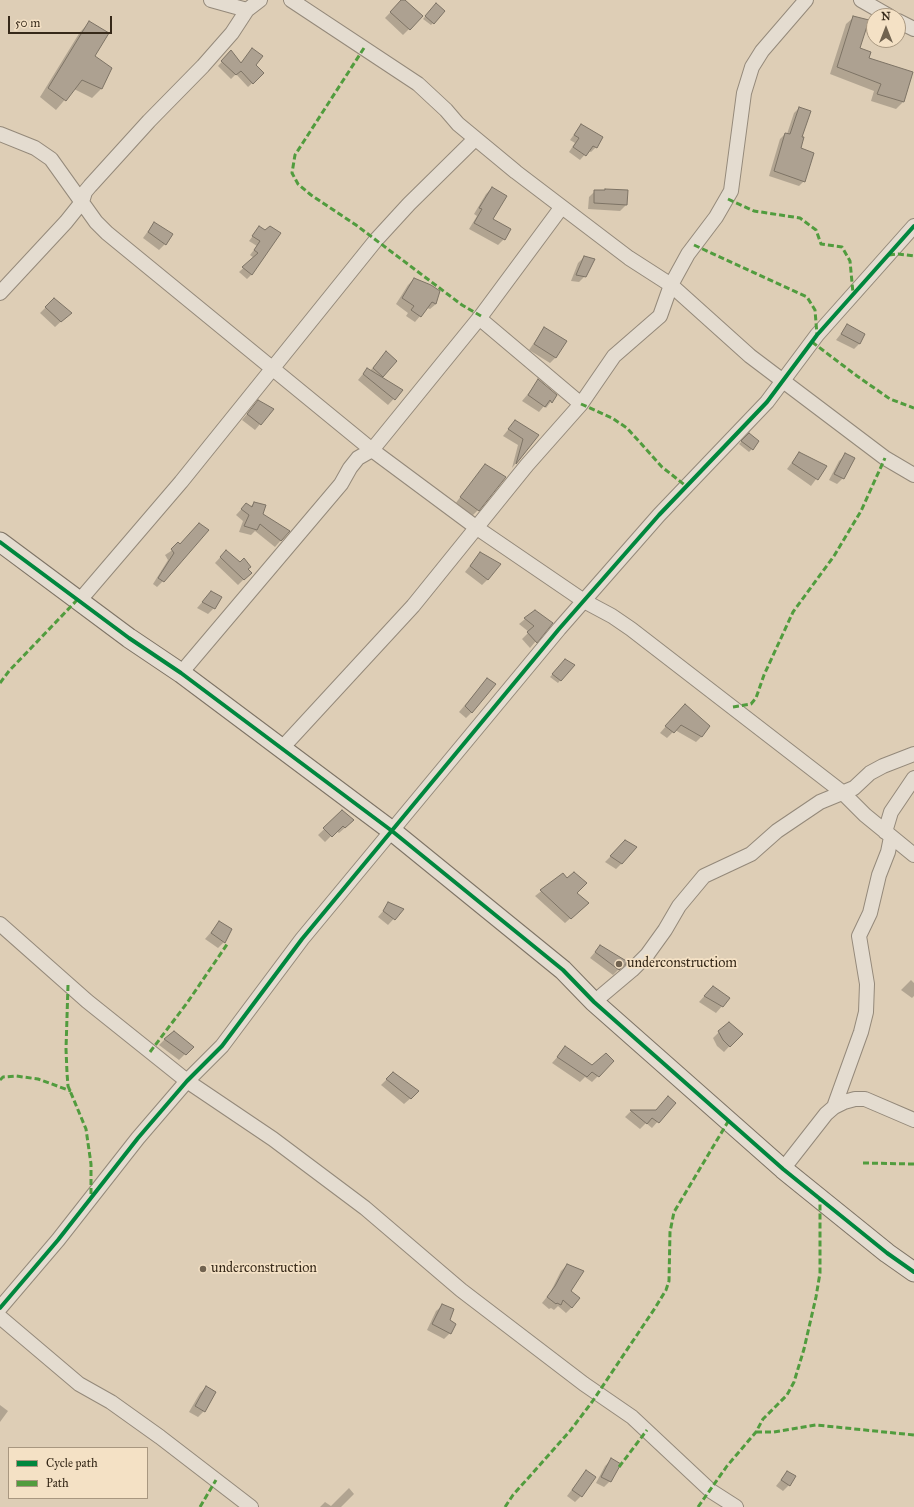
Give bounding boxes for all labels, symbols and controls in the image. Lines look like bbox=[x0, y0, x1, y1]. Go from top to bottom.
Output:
scale bar bbox=[10, 8, 114, 34]
north arrow bbox=[866, 8, 906, 48]
text: N bbox=[881, 10, 891, 23]
text: 50 m bbox=[15, 16, 40, 30]
place label: underconstructiom bbox=[627, 956, 737, 972]
marker: underconstructiom bbox=[614, 959, 624, 969]
place label: underconstruction bbox=[211, 1261, 317, 1277]
marker: underconstruction bbox=[198, 1264, 208, 1274]
legend bbox=[8, 1447, 148, 1499]
text: Cycle path bbox=[46, 1456, 98, 1470]
text: Path bbox=[46, 1476, 69, 1490]

